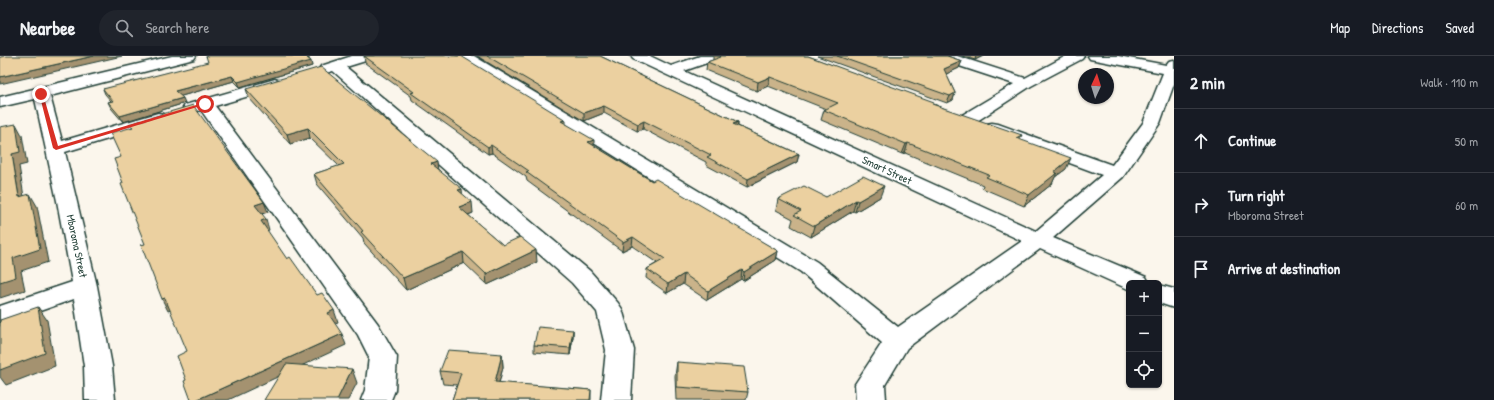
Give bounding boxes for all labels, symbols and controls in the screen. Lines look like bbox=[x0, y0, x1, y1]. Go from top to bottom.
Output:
search box bbox=[99, 10, 379, 46]
text: Nearbee bbox=[20, 15, 75, 41]
icon: search bbox=[113, 17, 135, 39]
text: Search here bbox=[145, 17, 210, 38]
text: Map bbox=[1330, 18, 1350, 37]
text: Directions bbox=[1372, 18, 1423, 37]
text: Saved bbox=[1445, 18, 1474, 37]
north arrow bbox=[1078, 68, 1114, 104]
text: 2 min bbox=[1190, 71, 1225, 94]
text: Walk · 110 m bbox=[1420, 73, 1478, 91]
route end bbox=[32, 85, 50, 103]
route start bbox=[196, 95, 214, 113]
icon: ahead bbox=[1190, 130, 1212, 152]
text: Continue bbox=[1228, 130, 1276, 151]
text: 50 m bbox=[1455, 132, 1478, 150]
street label: Smart Street bbox=[860, 152, 914, 188]
text: Turn right bbox=[1228, 185, 1284, 206]
icon: right bbox=[1190, 194, 1212, 216]
text: 60 m bbox=[1455, 196, 1478, 214]
text: Mboroma Street bbox=[1228, 206, 1304, 224]
street label: Mboroma Street bbox=[63, 213, 91, 279]
icon: arrive bbox=[1190, 258, 1212, 280]
text: Arrive at destination bbox=[1228, 258, 1340, 279]
map controls bbox=[1126, 280, 1162, 388]
button: + bbox=[1126, 280, 1162, 316]
button: − bbox=[1126, 316, 1162, 352]
button: locate bbox=[1126, 352, 1162, 388]

